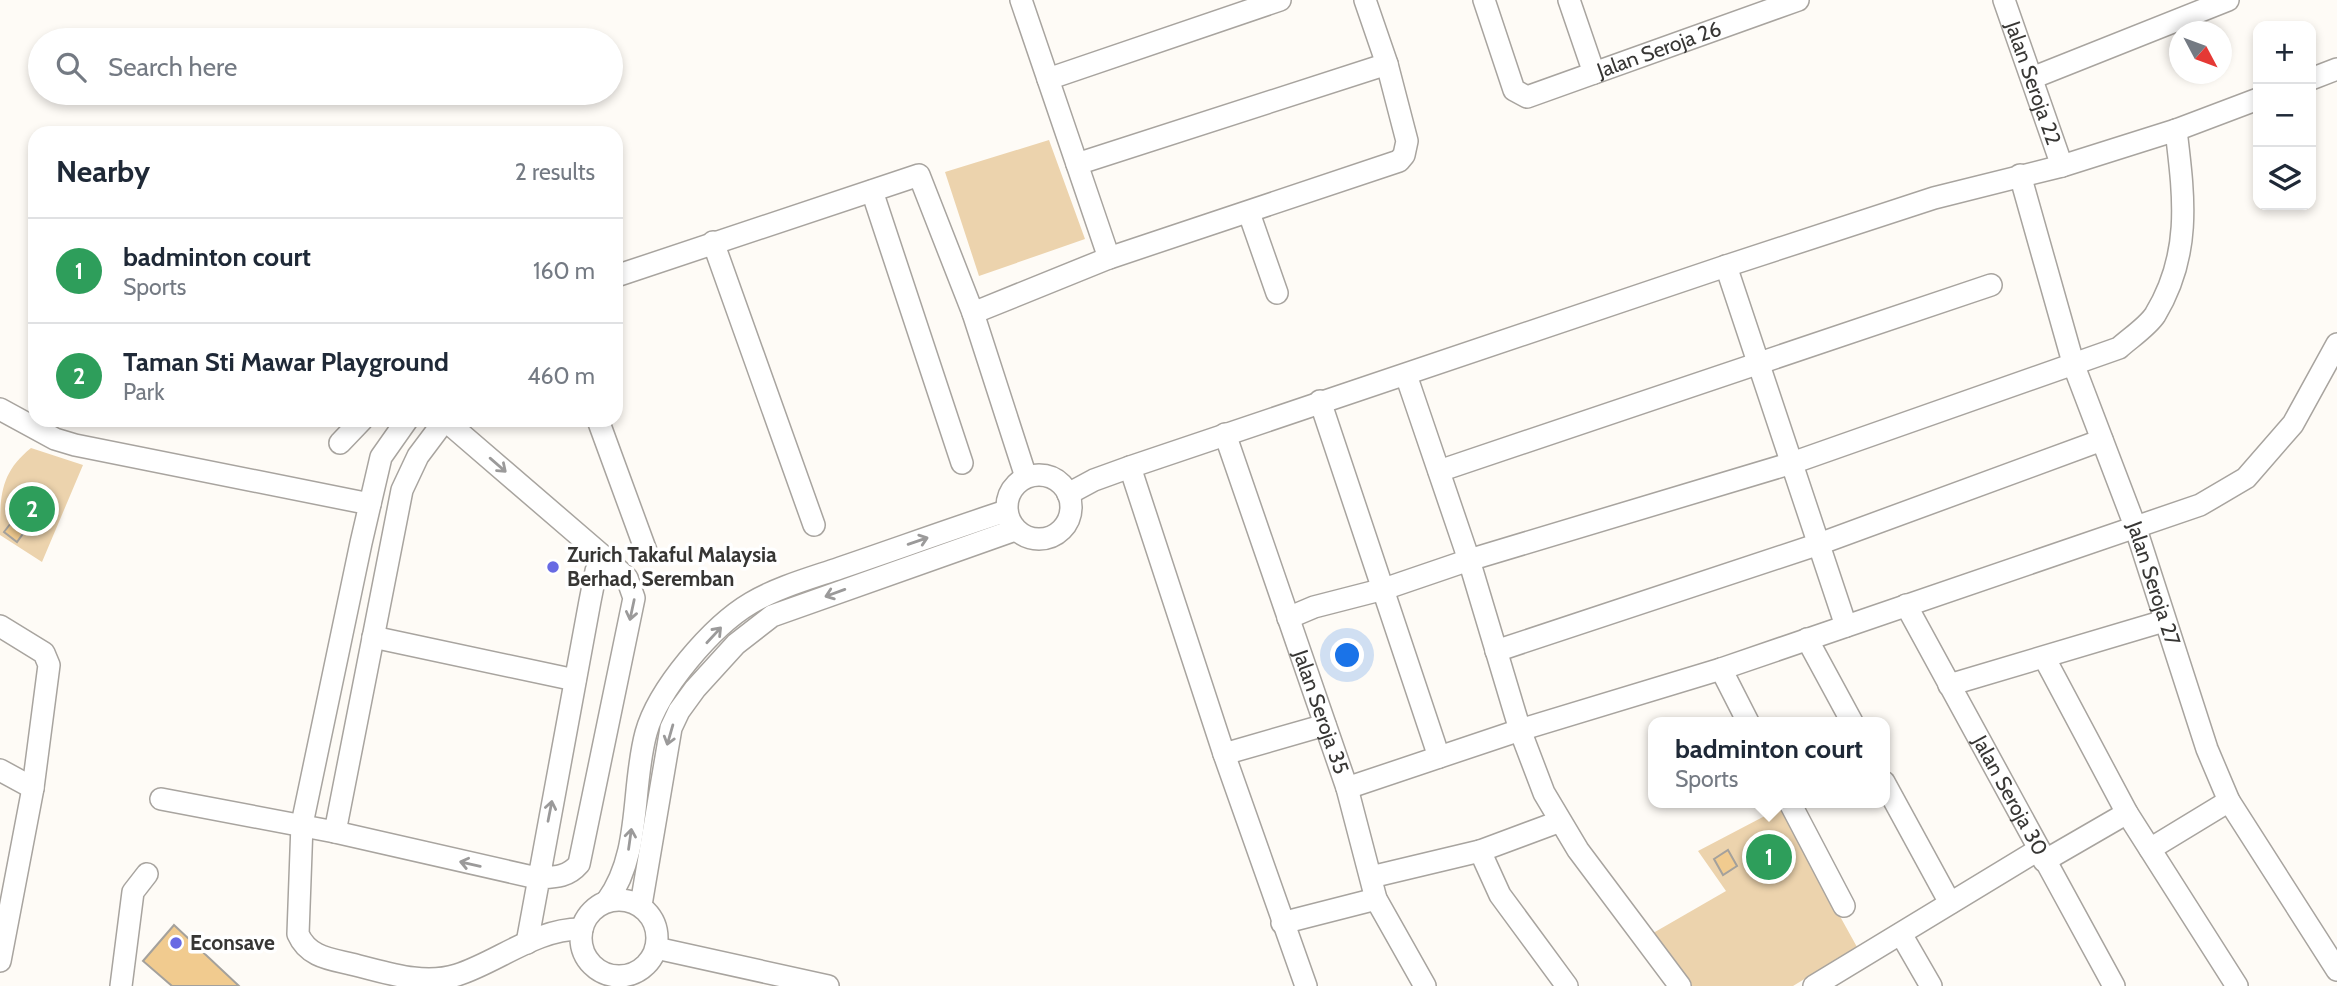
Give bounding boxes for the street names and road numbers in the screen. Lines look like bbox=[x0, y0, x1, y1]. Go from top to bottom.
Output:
street label: Jalan Seroja 26 bbox=[1593, 16, 1724, 83]
street label: Jalan Seroja 22 bbox=[2000, 17, 2067, 148]
street label: Jalan Seroja 27 bbox=[2122, 517, 2186, 649]
street label: Jalan Seroja 35 bbox=[1288, 645, 1354, 777]
street label: Jalan Seroja 30 bbox=[1967, 730, 2053, 860]

